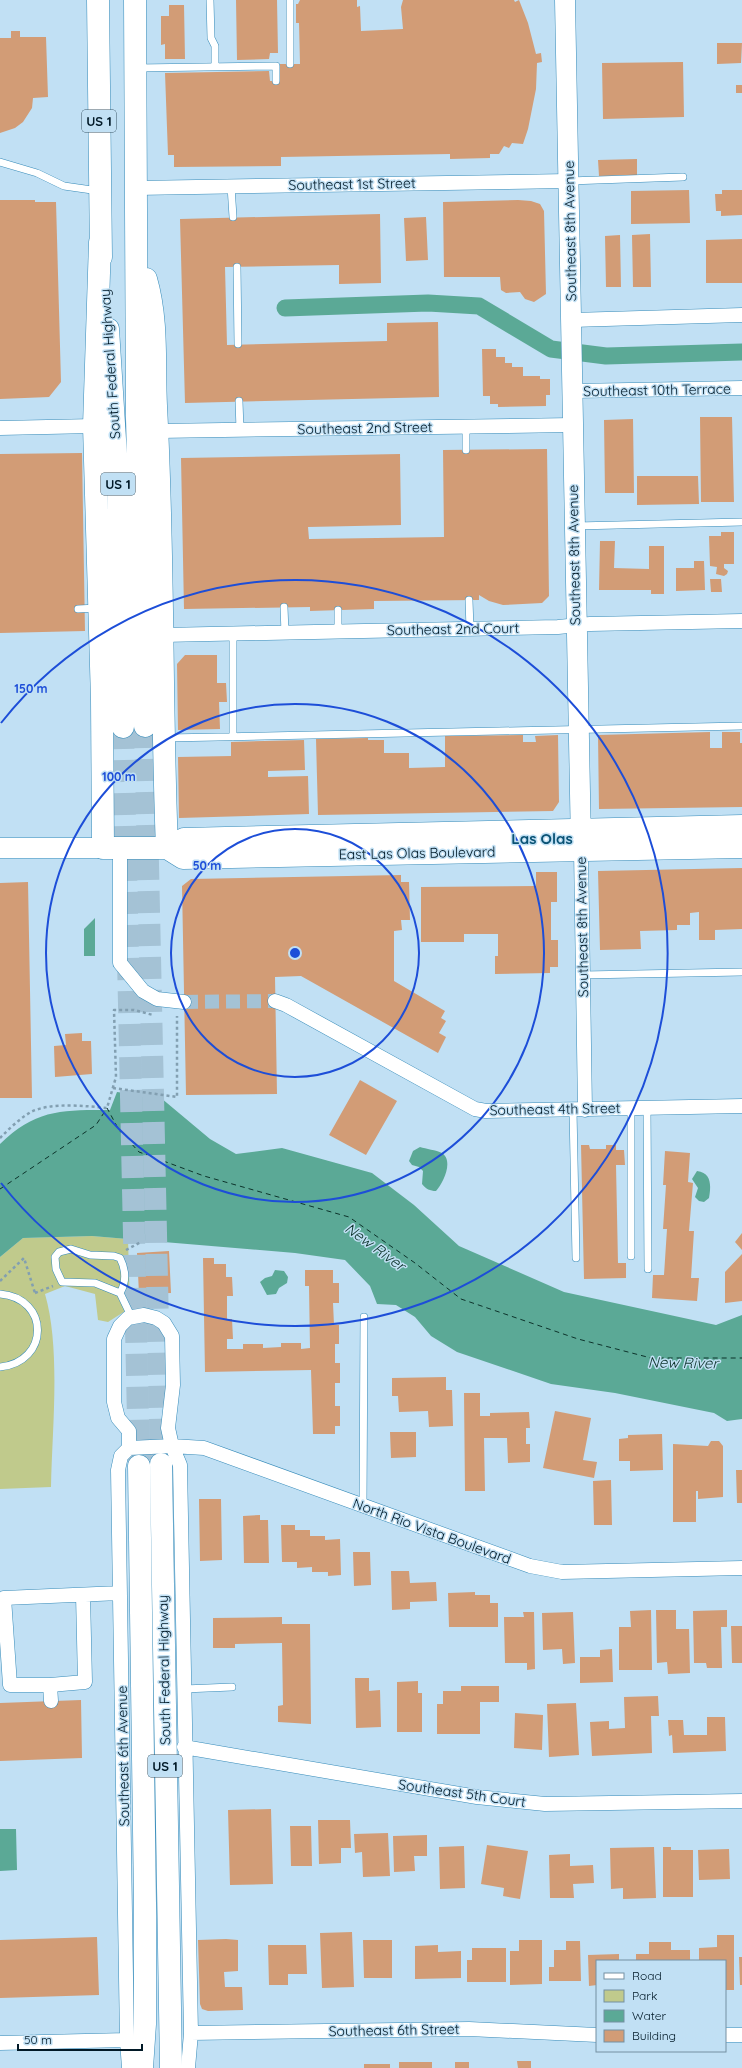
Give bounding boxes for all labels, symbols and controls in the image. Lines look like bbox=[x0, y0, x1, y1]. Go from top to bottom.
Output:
road number: US 1 bbox=[82, 110, 116, 132]
street label: Southeast 8th Avenue bbox=[560, 161, 580, 301]
street label: Southeast 1st Street bbox=[288, 174, 416, 194]
street label: South Federal Highway bbox=[96, 288, 124, 440]
street label: Southeast 10th Terrace bbox=[583, 380, 731, 400]
street label: Southeast 2nd Street bbox=[297, 418, 433, 438]
road number: US 1 bbox=[101, 473, 135, 495]
street label: Southeast 8th Avenue bbox=[564, 485, 584, 625]
street label: Southeast 2nd Court bbox=[387, 619, 520, 639]
text: 150 m bbox=[14, 681, 48, 696]
text: 100 m bbox=[102, 769, 136, 784]
district label: Las Olas bbox=[511, 829, 573, 848]
street label: East Las Olas Boulevard bbox=[339, 843, 495, 863]
street label: Southeast 8th Avenue bbox=[572, 857, 592, 997]
text: 50 m bbox=[193, 858, 221, 873]
centre of rings bbox=[288, 946, 302, 960]
street label: Southeast 4th Street bbox=[489, 1099, 621, 1119]
water label: New River bbox=[341, 1218, 411, 1276]
water label: New River bbox=[648, 1352, 720, 1373]
street label: North Rio Vista Boulevard bbox=[350, 1494, 514, 1568]
street label: South Federal Highway bbox=[154, 1595, 174, 1745]
street label: Southeast 6th Avenue bbox=[113, 1686, 133, 1826]
road number: US 1 bbox=[148, 1755, 182, 1777]
street label: Southeast 5th Court bbox=[397, 1775, 527, 1811]
legend bbox=[596, 1960, 726, 2052]
text: Road bbox=[632, 1968, 662, 1983]
text: Park bbox=[632, 1988, 657, 2003]
text: Water bbox=[632, 2008, 667, 2023]
street label: Southeast 6th Street bbox=[328, 2020, 460, 2040]
scale bar bbox=[18, 2026, 142, 2052]
text: Building bbox=[632, 2028, 676, 2043]
text: 50 m bbox=[24, 2032, 52, 2047]

